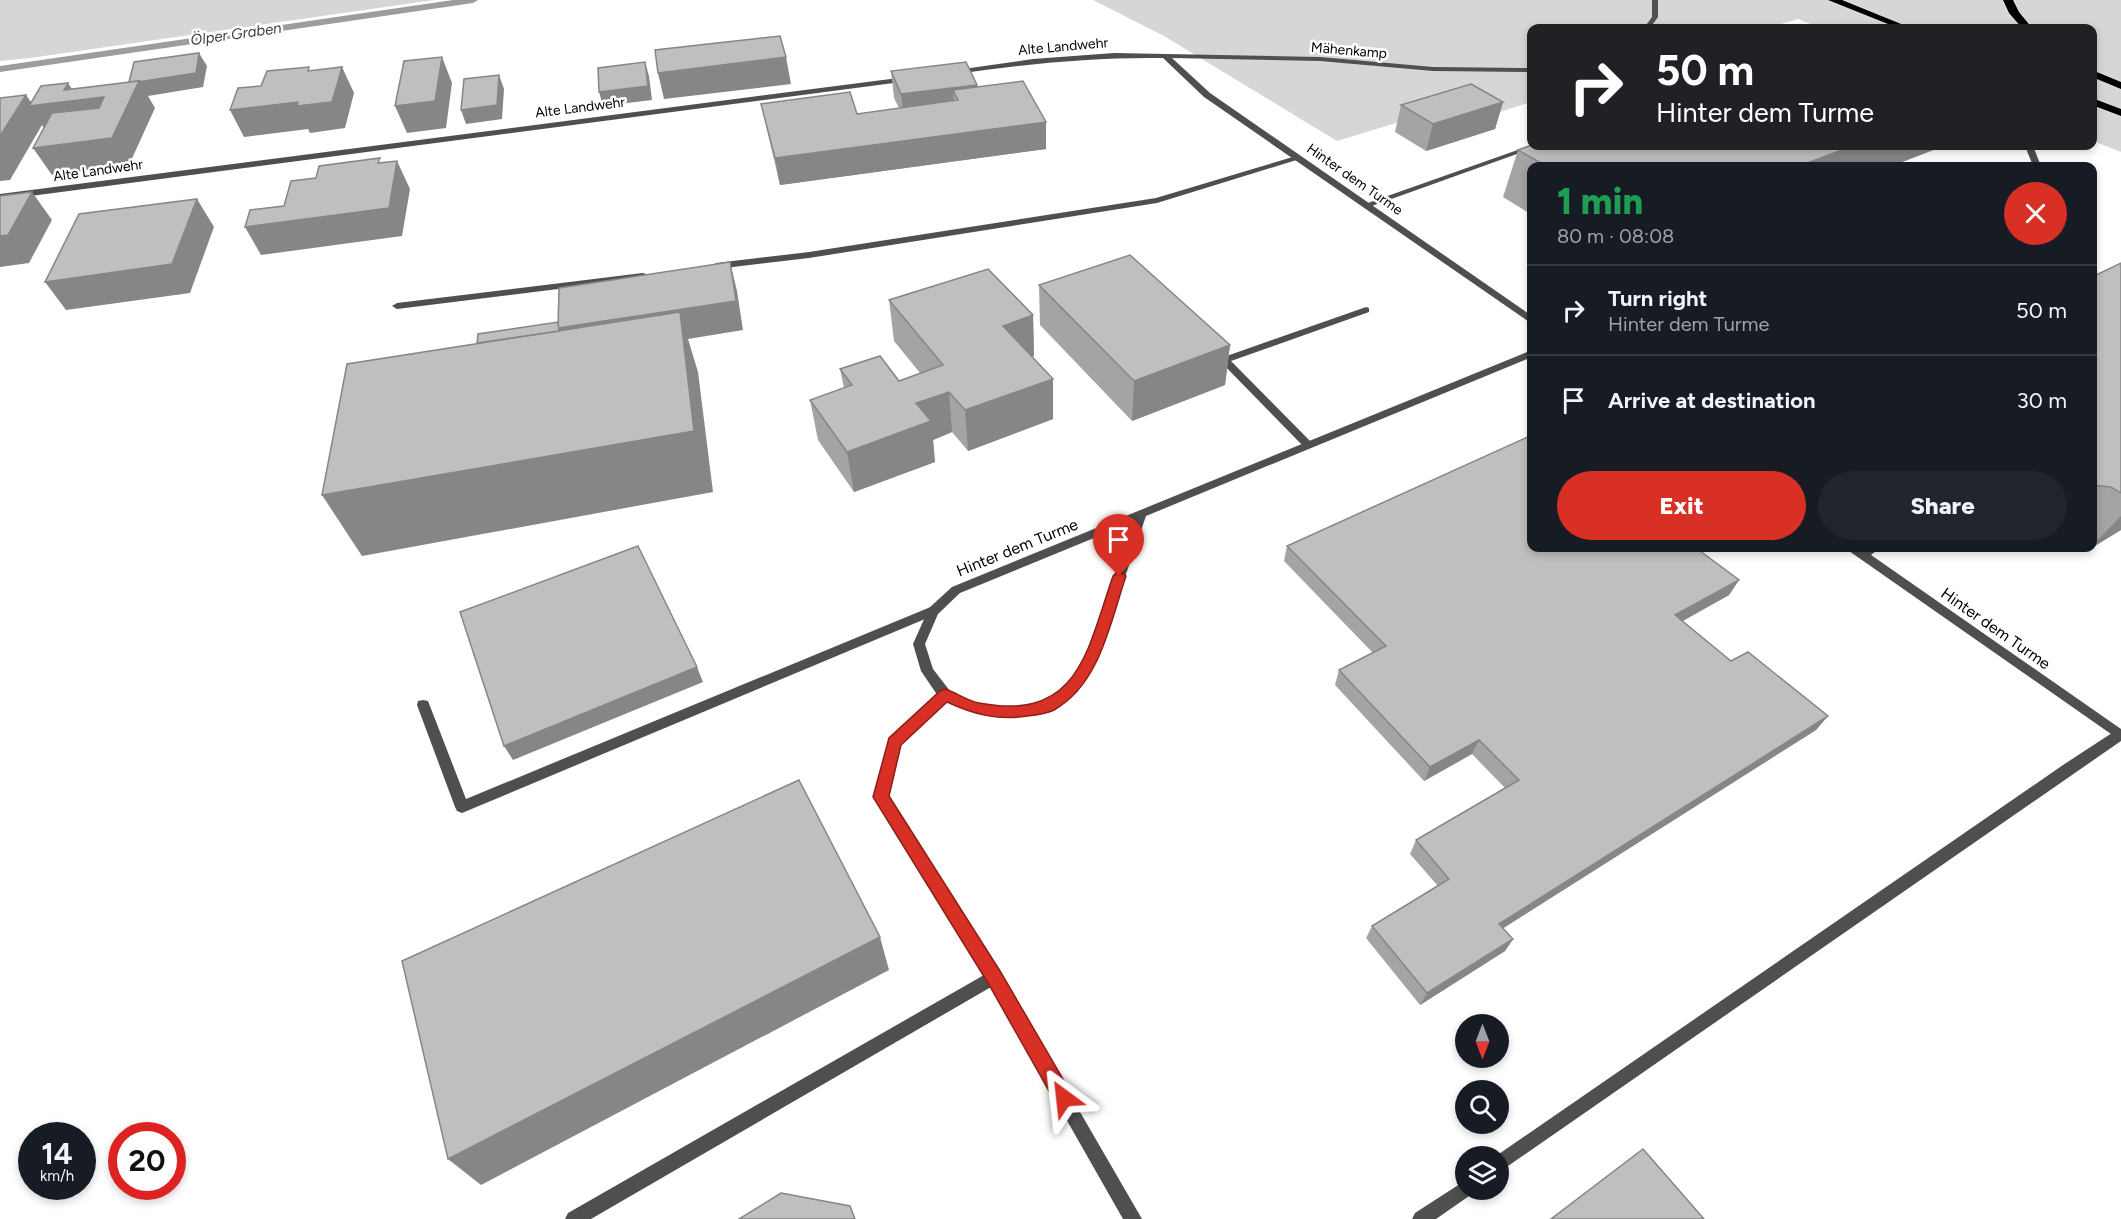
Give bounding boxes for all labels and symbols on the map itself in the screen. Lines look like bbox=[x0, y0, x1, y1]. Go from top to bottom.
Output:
water label: Ölper Graben bbox=[189, 19, 283, 49]
street label: Alte Landwehr bbox=[1017, 34, 1109, 59]
street label: Mähenkamp bbox=[1310, 39, 1388, 62]
street label: Alte Landwehr bbox=[534, 94, 626, 121]
street label: Hinter dem Turme bbox=[1304, 140, 1406, 219]
street label: Alte Landwehr bbox=[52, 156, 144, 185]
street label: Hinter dem Turme bbox=[954, 514, 1081, 580]
pin bbox=[1093, 514, 1144, 576]
street label: Hinter dem Turme bbox=[1937, 584, 2054, 673]
north arrow bbox=[1455, 1014, 1509, 1068]
position arrow bbox=[1032, 1066, 1096, 1130]
speed limit sign: 20 bbox=[108, 1122, 186, 1200]

